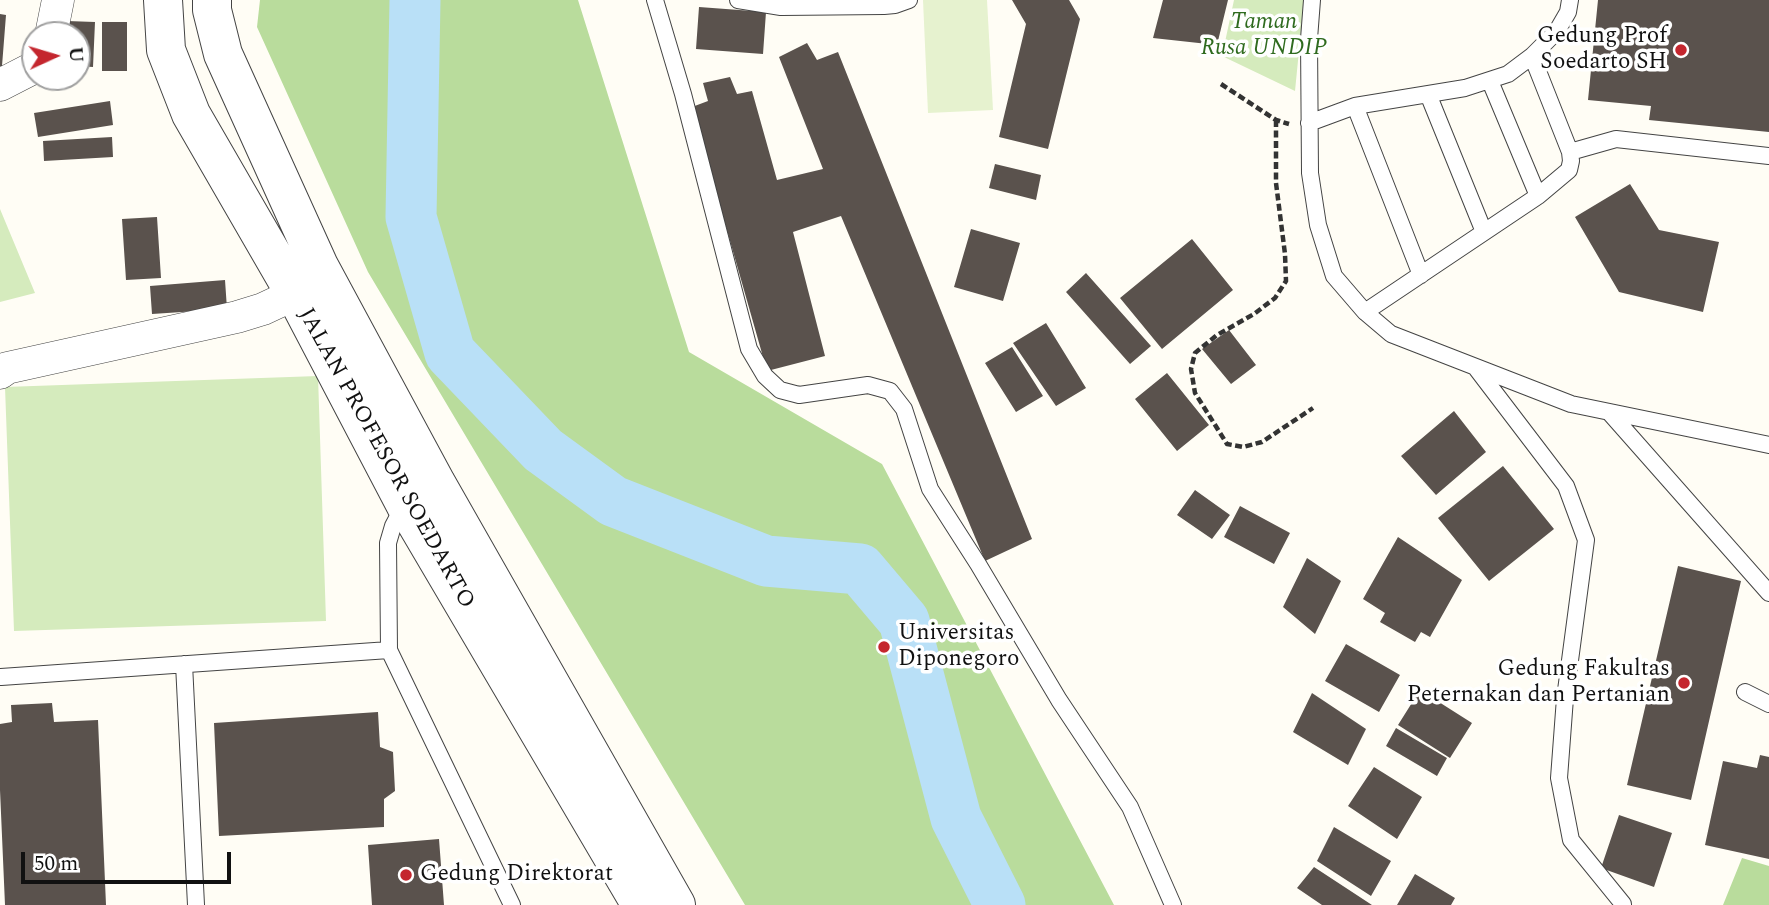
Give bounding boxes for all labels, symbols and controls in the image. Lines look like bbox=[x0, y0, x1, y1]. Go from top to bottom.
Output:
park label: Taman Rusa UNDIP bbox=[1201, 9, 1327, 63]
north arrow bbox=[21, 21, 91, 91]
place label: Gedung Prof Soedarto SH bbox=[1537, 23, 1667, 77]
marker: Gedung Prof Soedarto SH bbox=[1673, 42, 1689, 58]
text: U bbox=[60, 46, 90, 64]
street label: JALAN PROFESOR SOEDARTO bbox=[291, 304, 479, 614]
place label: Universitas Diponegoro bbox=[898, 620, 1019, 674]
marker: Universitas Diponegoro bbox=[876, 639, 892, 655]
place label: Gedung Fakultas Peternakan dan Pertanian bbox=[1407, 656, 1670, 710]
marker: Gedung Fakultas Peternakan dan Pertanian bbox=[1676, 675, 1692, 691]
scale bar bbox=[24, 838, 234, 882]
text: 50 m bbox=[34, 848, 78, 880]
place label: Gedung Direktorat bbox=[420, 861, 613, 889]
marker: Gedung Direktorat bbox=[398, 867, 414, 883]

